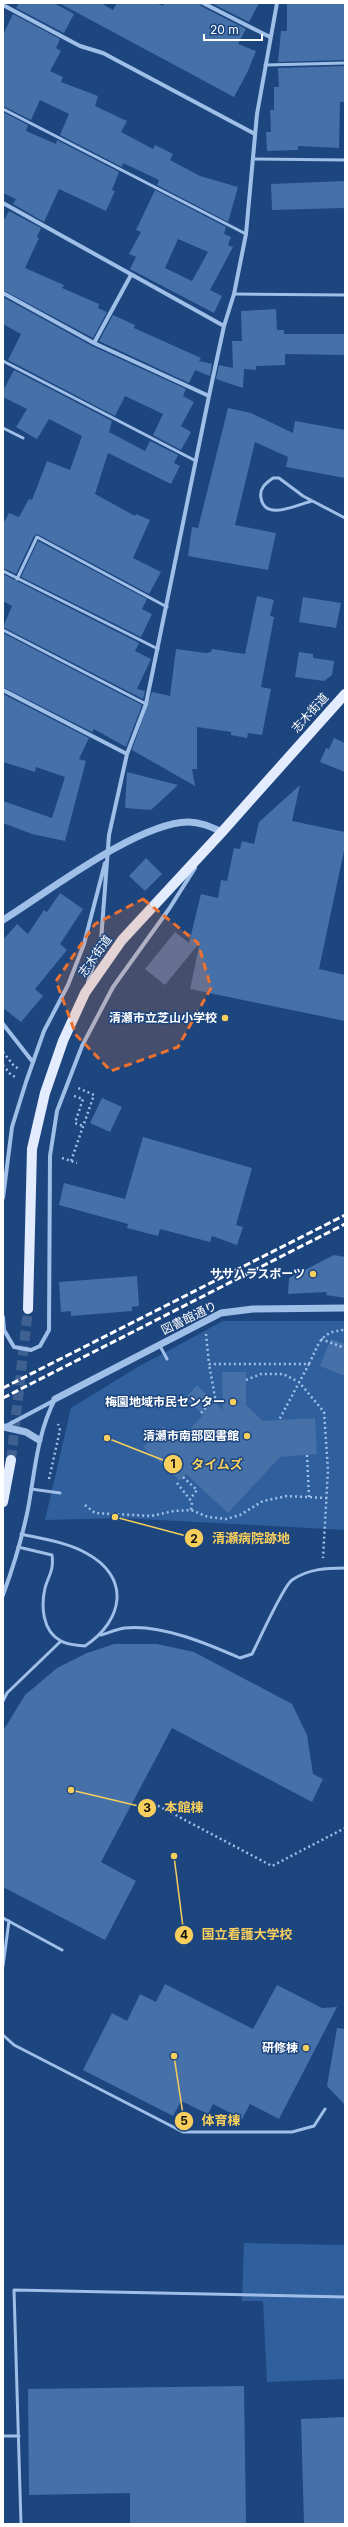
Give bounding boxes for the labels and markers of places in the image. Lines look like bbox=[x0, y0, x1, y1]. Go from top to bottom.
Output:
place label: 清瀬市立芝山小学校 bbox=[109, 1010, 217, 1025]
marker: 清瀬市立芝山小学校 bbox=[220, 1013, 230, 1023]
place label: ササハラスポーツ bbox=[210, 1266, 305, 1281]
marker: ササハラスポーツ bbox=[308, 1269, 318, 1279]
place label: 梅園地域市民センター bbox=[105, 1394, 225, 1409]
marker: 梅園地域市民センター bbox=[228, 1397, 238, 1407]
place label: 清瀬市南部図書館 bbox=[143, 1428, 239, 1443]
marker: 清瀬市南部図書館 bbox=[242, 1431, 252, 1441]
callout: タイムズ bbox=[163, 1451, 251, 1476]
callout: 清瀬病院跡地 bbox=[184, 1526, 298, 1551]
callout: 本館棟 bbox=[137, 1795, 212, 1820]
callout: 国立看護大学校 bbox=[174, 1922, 301, 1947]
place label: 研修棟 bbox=[262, 2040, 298, 2055]
marker: 研修棟 bbox=[301, 2043, 311, 2053]
callout: 体育棟 bbox=[174, 2108, 249, 2133]

